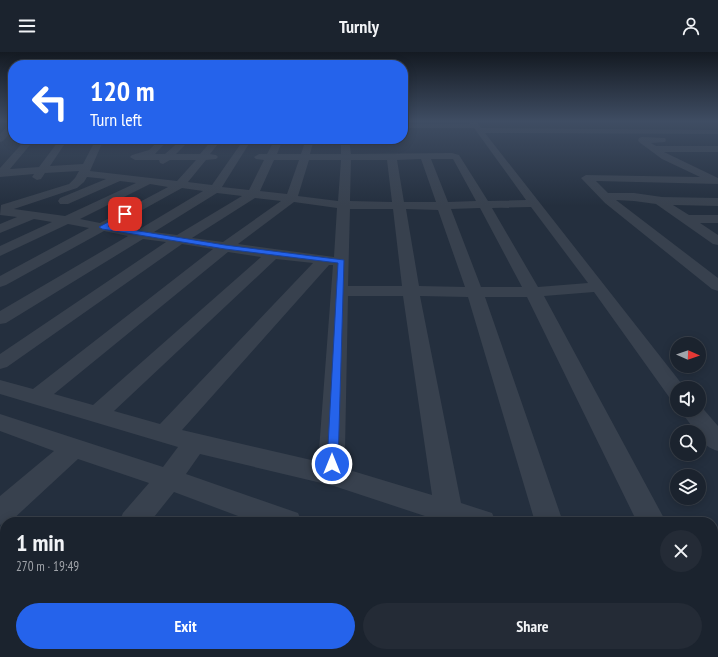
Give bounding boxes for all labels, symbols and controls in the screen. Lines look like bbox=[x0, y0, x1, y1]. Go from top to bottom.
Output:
icon: menu bbox=[16, 15, 38, 37]
text: Turnly bbox=[339, 15, 379, 38]
icon: person bbox=[680, 15, 702, 37]
text: 120 m bbox=[90, 72, 154, 109]
icon: left bbox=[24, 76, 76, 128]
text: Turn left bbox=[90, 108, 142, 131]
pin bbox=[108, 197, 142, 231]
icon: arrive bbox=[114, 203, 136, 225]
north arrow bbox=[670, 337, 706, 373]
map controls bbox=[670, 337, 706, 505]
button: sound bbox=[670, 381, 706, 417]
button: search bbox=[670, 425, 706, 461]
position arrow bbox=[311, 443, 353, 485]
button: layers bbox=[670, 469, 706, 505]
text: 1 min bbox=[16, 527, 64, 558]
button: close bbox=[660, 530, 702, 572]
text: 270 m · 19:49 bbox=[16, 558, 79, 575]
button: Exit bbox=[16, 603, 355, 649]
button: Share bbox=[363, 603, 702, 649]

